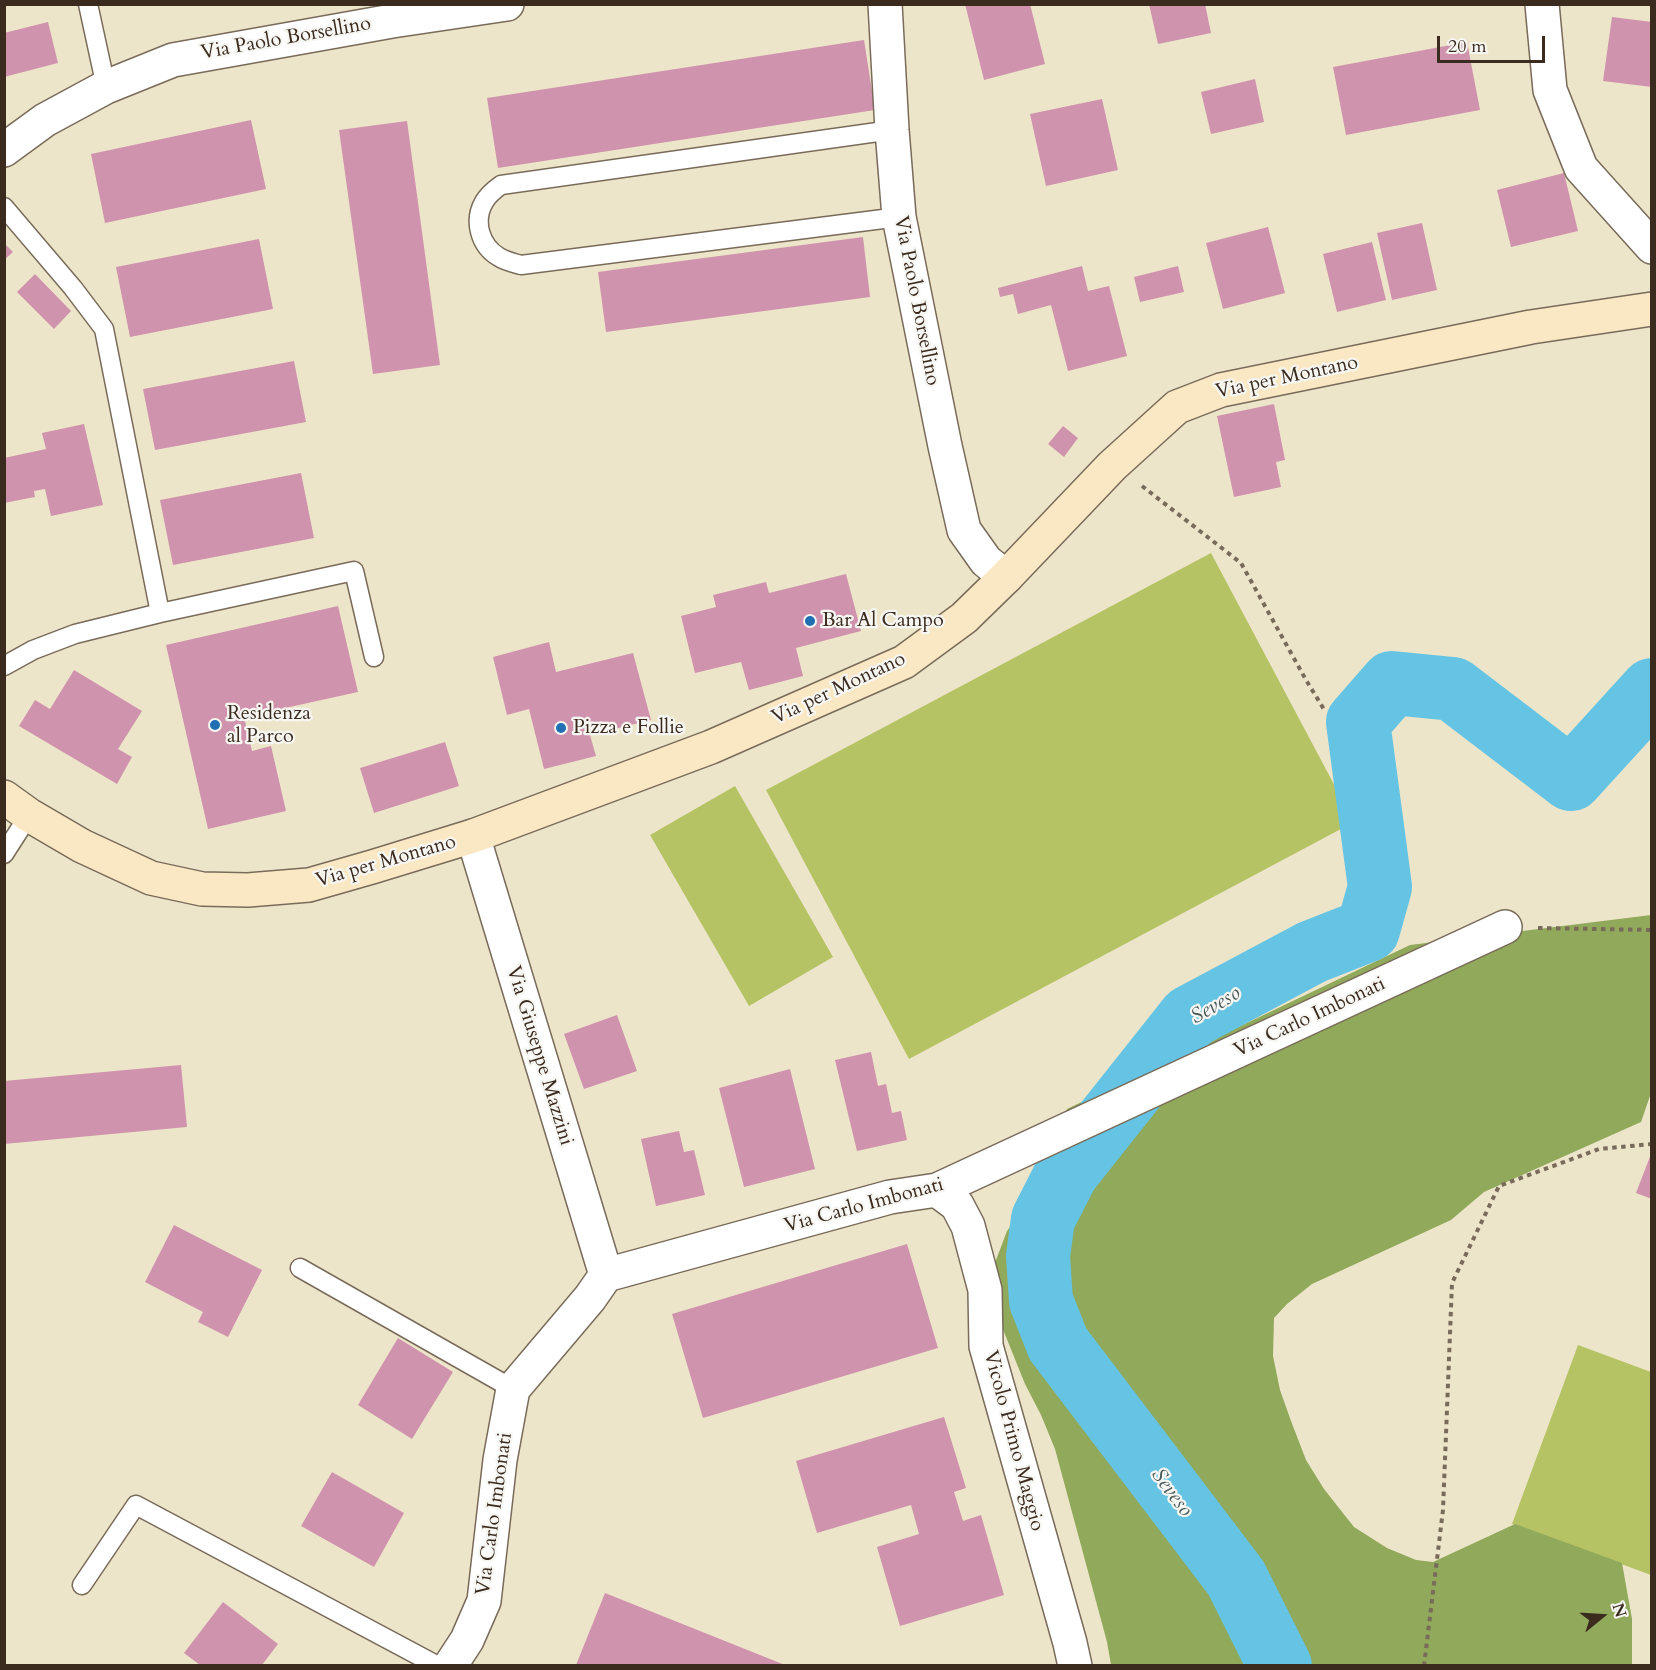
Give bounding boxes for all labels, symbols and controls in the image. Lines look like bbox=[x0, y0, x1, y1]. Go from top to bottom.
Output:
street label: Via Paolo Borsellino bbox=[199, 12, 373, 66]
scale bar bbox=[1440, 24, 1548, 62]
text: 20 m bbox=[1448, 34, 1487, 59]
street label: Via Paolo Borsellino bbox=[888, 214, 944, 388]
street label: Via per Montano bbox=[1214, 351, 1360, 405]
place label: Bar Al Campo bbox=[822, 609, 944, 633]
marker: Bar Al Campo bbox=[803, 614, 817, 628]
street label: Via per Montano bbox=[768, 648, 910, 730]
place label: Residenza al Parco bbox=[227, 702, 311, 749]
place label: Pizza e Follie bbox=[573, 716, 684, 740]
marker: Residenza al Parco bbox=[208, 718, 222, 732]
marker: Pizza e Follie bbox=[554, 721, 568, 735]
street label: Via per Montano bbox=[313, 830, 459, 894]
street label: Via Giuseppe Mazzini bbox=[500, 963, 578, 1149]
street label: Via Carlo Imbonati bbox=[1231, 972, 1389, 1064]
water label: Seveso bbox=[1186, 981, 1246, 1031]
street label: Via Carlo Imbonati bbox=[782, 1173, 946, 1239]
street label: Vicolo Primo Maggio bbox=[977, 1348, 1049, 1534]
street label: Via Carlo Imbonati bbox=[472, 1431, 518, 1597]
water label: Seveso bbox=[1145, 1464, 1197, 1522]
north arrow bbox=[1572, 1586, 1632, 1646]
text: N bbox=[1607, 1600, 1632, 1620]

